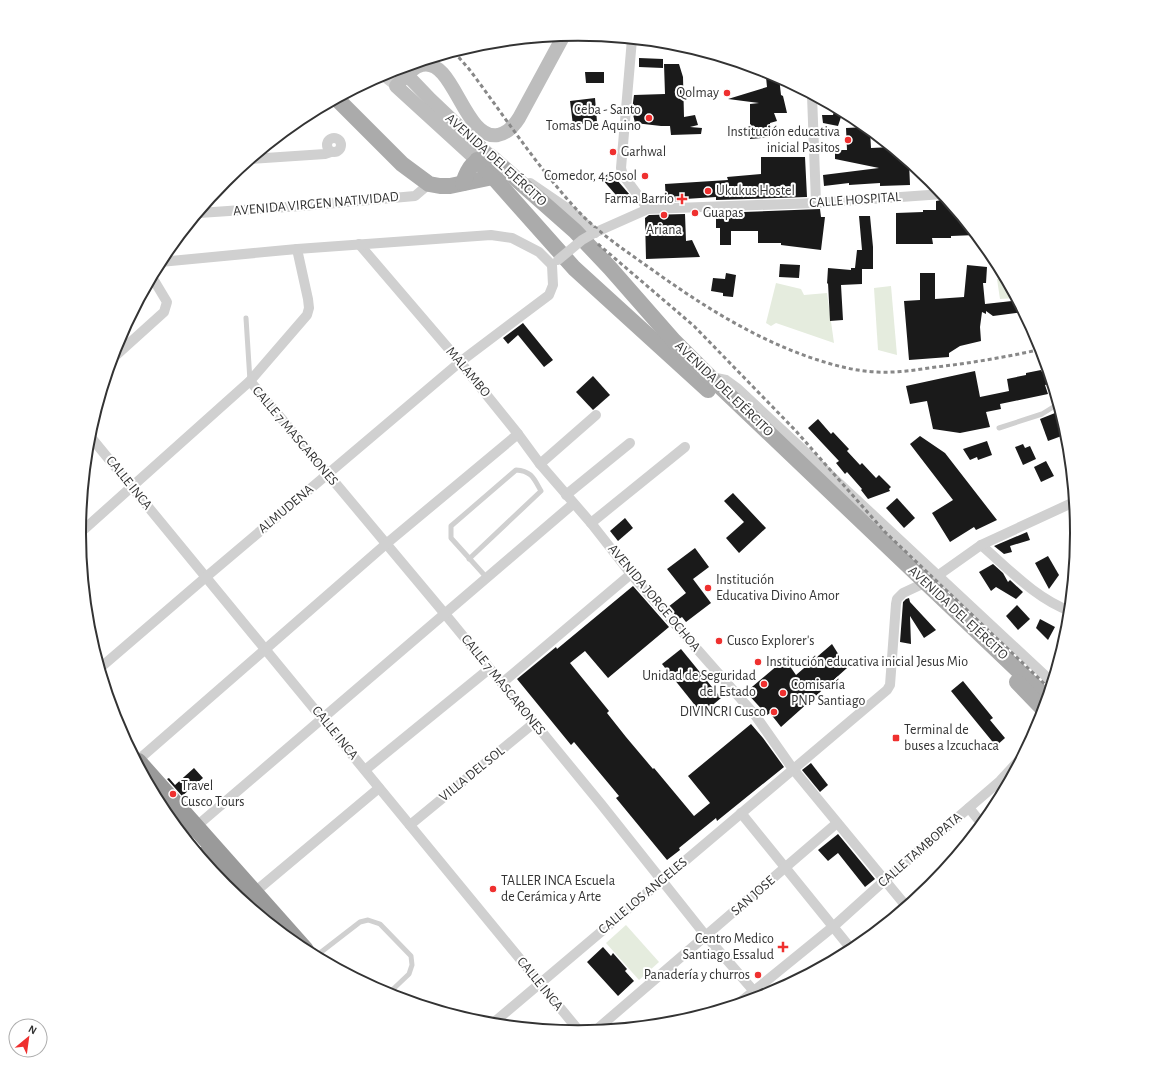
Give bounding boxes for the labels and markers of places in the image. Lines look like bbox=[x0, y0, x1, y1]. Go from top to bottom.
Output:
place label: Qolmay bbox=[676, 86, 719, 100]
marker: Qolmay bbox=[722, 88, 732, 98]
place label: Ceba - Santo Tomas De Aquino bbox=[546, 103, 641, 133]
marker: Ceba - Santo Tomas De Aquino bbox=[644, 113, 654, 123]
place label: Institución educativa inicial Pasitos bbox=[727, 125, 841, 155]
marker: Institución educativa inicial Pasitos bbox=[843, 135, 853, 145]
place label: Garhwal bbox=[621, 145, 666, 159]
marker: Garhwal bbox=[608, 147, 618, 157]
place label: Comedor, 4.50sol bbox=[544, 169, 637, 183]
marker: Comedor, 4.50sol bbox=[640, 171, 650, 181]
place label: Ukukus Hostel bbox=[716, 184, 795, 198]
marker: Ukukus Hostel bbox=[703, 186, 713, 196]
place label: Farma Barrio bbox=[604, 192, 674, 206]
marker: Farma Barrio bbox=[677, 194, 687, 204]
place label: Guapas bbox=[703, 206, 744, 220]
marker: Guapas bbox=[690, 208, 700, 218]
marker: Ariana bbox=[659, 210, 669, 220]
place label: Ariana bbox=[646, 223, 682, 237]
place label: Institución Educativa Divino Amor bbox=[716, 573, 840, 603]
marker: Institución Educativa Divino Amor bbox=[703, 583, 713, 593]
place label: Cusco Explorer's bbox=[727, 634, 814, 648]
marker: Cusco Explorer's bbox=[714, 636, 724, 646]
place label: Institución educativa inicial Jesus Mio bbox=[766, 655, 968, 669]
marker: Institución educativa inicial Jesus Mio bbox=[753, 657, 763, 667]
place label: Unidad de Seguridad del Estado bbox=[642, 669, 756, 699]
place label: Comisaría PNP Santiago bbox=[791, 678, 865, 708]
marker: Unidad de Seguridad del Estado bbox=[759, 679, 769, 689]
marker: Comisaría PNP Santiago bbox=[778, 688, 788, 698]
place label: DIVINCRI Cusco bbox=[680, 705, 766, 719]
marker: DIVINCRI Cusco bbox=[769, 707, 779, 717]
place label: Terminal de buses a Izcuchaca bbox=[904, 723, 999, 753]
marker: Terminal de buses a Izcuchaca bbox=[891, 733, 901, 743]
place label: Travel Cusco Tours bbox=[181, 779, 245, 809]
marker: Travel Cusco Tours bbox=[168, 789, 178, 799]
place label: TALLER INCA Escuela de Cerámica y Arte bbox=[501, 874, 616, 904]
marker: TALLER INCA Escuela de Cerámica y Arte bbox=[488, 884, 498, 894]
place label: Centro Medico Santiago Essalud bbox=[682, 932, 774, 962]
marker: Centro Medico Santiago Essalud bbox=[777, 941, 789, 953]
place label: Panadería y churros bbox=[644, 968, 750, 982]
marker: Panadería y churros bbox=[753, 970, 763, 980]

